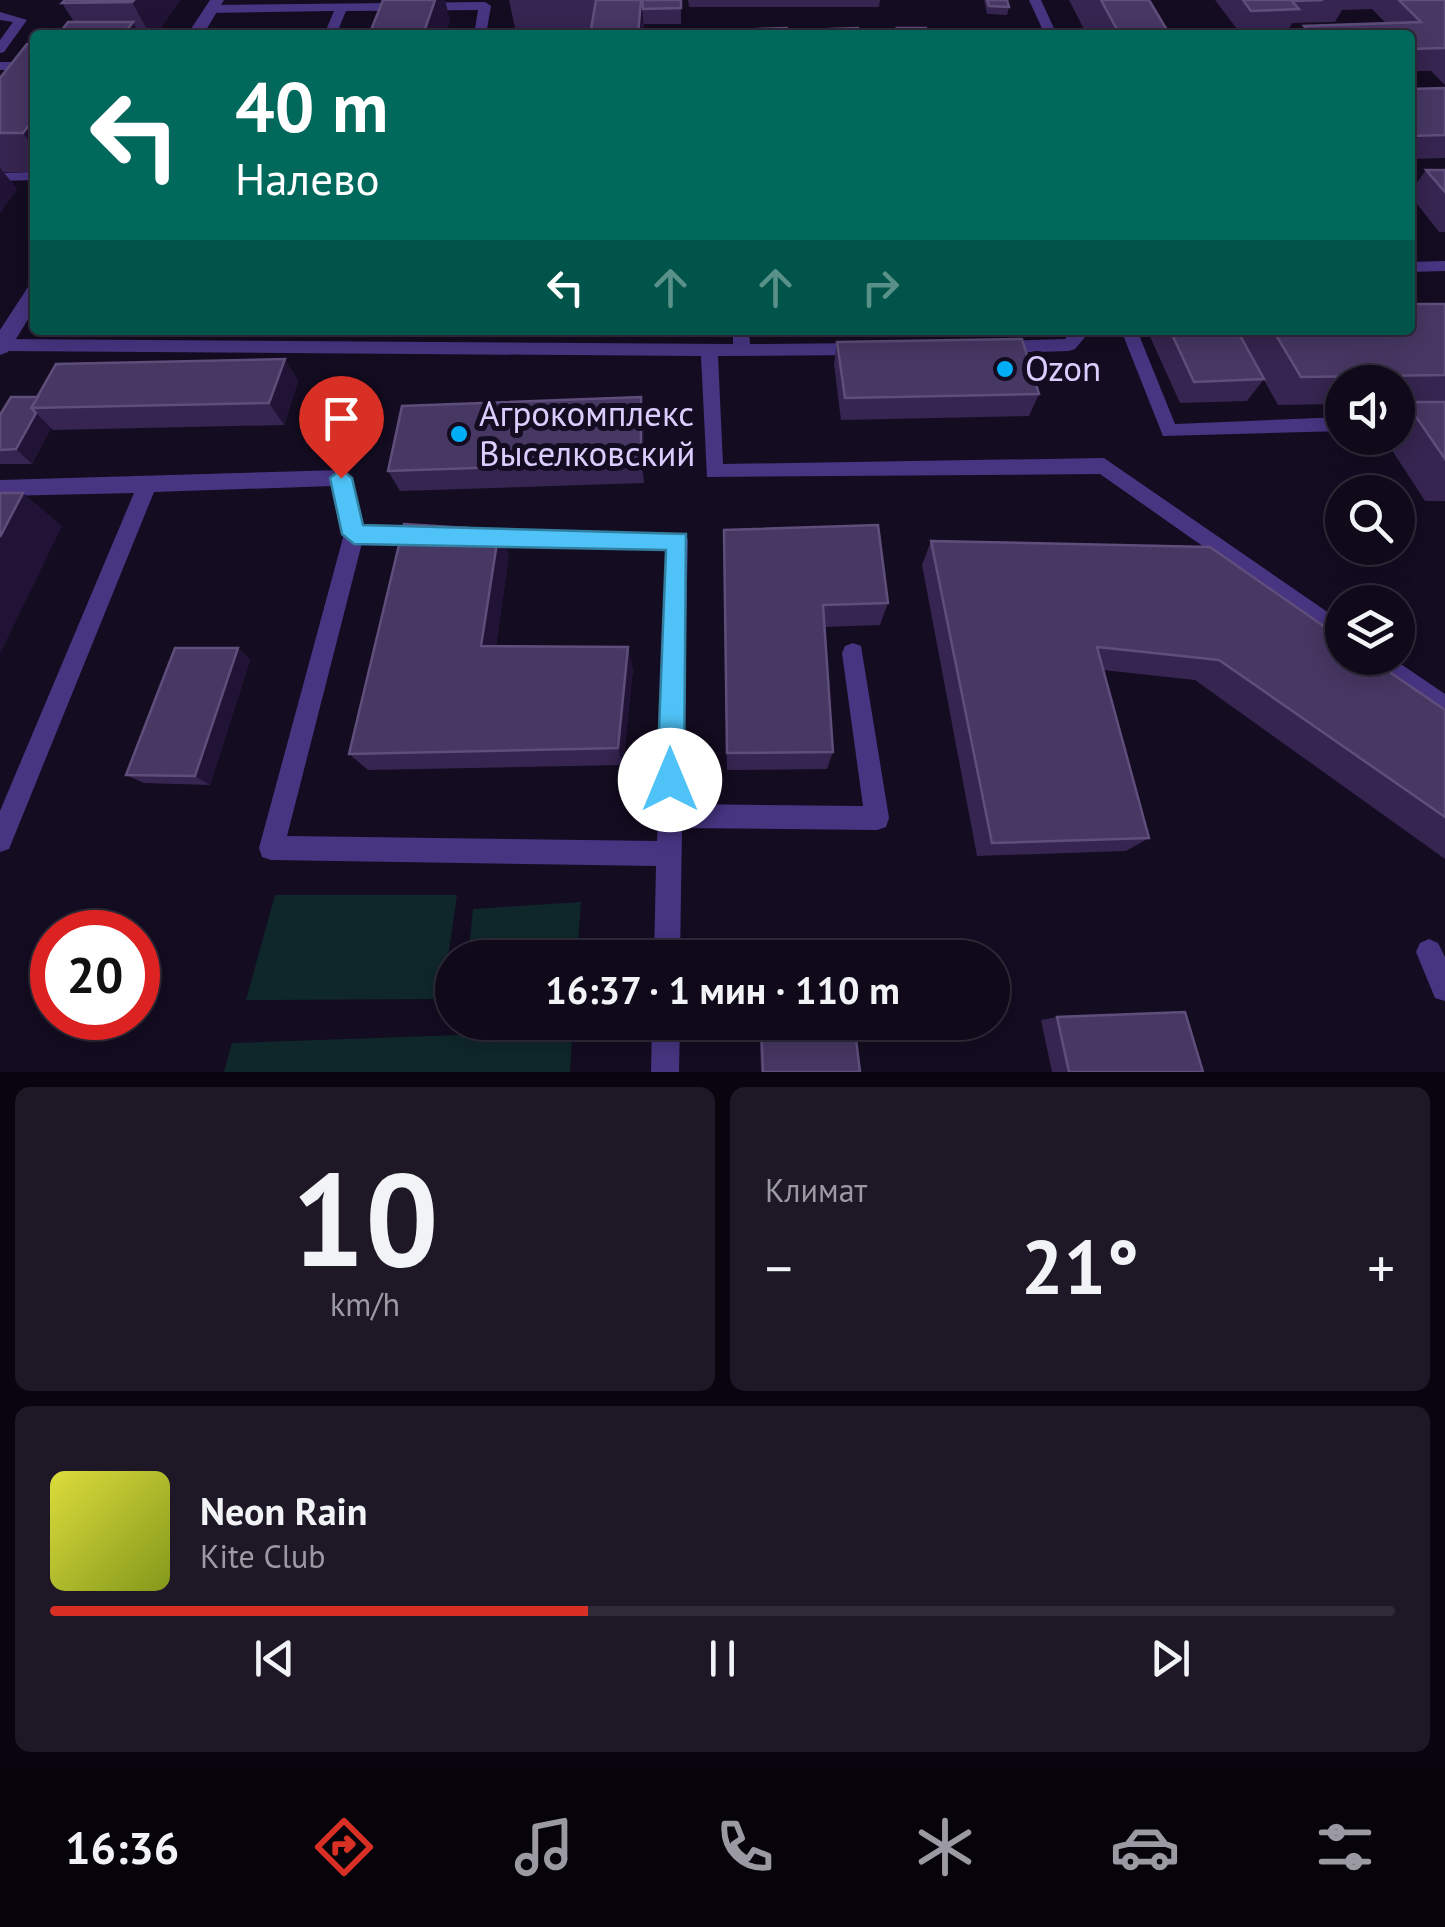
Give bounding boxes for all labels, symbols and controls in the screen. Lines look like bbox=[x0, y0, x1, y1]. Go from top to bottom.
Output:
text: 40 m bbox=[235, 61, 388, 151]
icon: left bbox=[70, 70, 200, 200]
text: Налево bbox=[235, 149, 380, 207]
icon: left bbox=[538, 260, 593, 315]
icon: ahead bbox=[643, 260, 698, 315]
icon: ahead bbox=[748, 260, 803, 315]
icon: right bbox=[853, 260, 908, 315]
place label: Ozon bbox=[1025, 345, 1101, 391]
marker: Ozon bbox=[994, 358, 1016, 380]
map controls bbox=[1325, 365, 1415, 675]
button: sound bbox=[1325, 365, 1415, 455]
pin bbox=[299, 376, 384, 479]
place label: Агрокомплекс Выселковский bbox=[479, 390, 695, 476]
icon: arrive bbox=[314, 391, 369, 446]
marker: Агрокомплекс Выселковский bbox=[448, 423, 470, 445]
button: search bbox=[1325, 475, 1415, 565]
button: layers bbox=[1325, 585, 1415, 675]
position arrow bbox=[618, 728, 722, 832]
speed limit sign: 20 bbox=[30, 910, 160, 1040]
text: 16:37 · 1 мин · 110 m bbox=[545, 965, 900, 1014]
text: 10 bbox=[291, 1134, 439, 1302]
text: Климат bbox=[765, 1169, 867, 1211]
text: 21° bbox=[1021, 1218, 1139, 1315]
text: − bbox=[765, 1232, 793, 1303]
text: + bbox=[1367, 1232, 1395, 1303]
text: km/h bbox=[330, 1283, 400, 1325]
text: Neon Rain bbox=[200, 1486, 367, 1535]
text: Kite Club bbox=[200, 1535, 326, 1577]
icon: previous bbox=[247, 1631, 302, 1686]
icon: pause bbox=[695, 1631, 750, 1686]
icon: next bbox=[1143, 1631, 1198, 1686]
icon: directions bbox=[309, 1812, 379, 1882]
icon: music bbox=[509, 1812, 579, 1882]
icon: phone bbox=[710, 1812, 780, 1882]
icon: climate bbox=[910, 1812, 980, 1882]
icon: car bbox=[1110, 1812, 1180, 1882]
icon: filters bbox=[1310, 1812, 1380, 1882]
text: 16:36 bbox=[65, 1818, 179, 1876]

